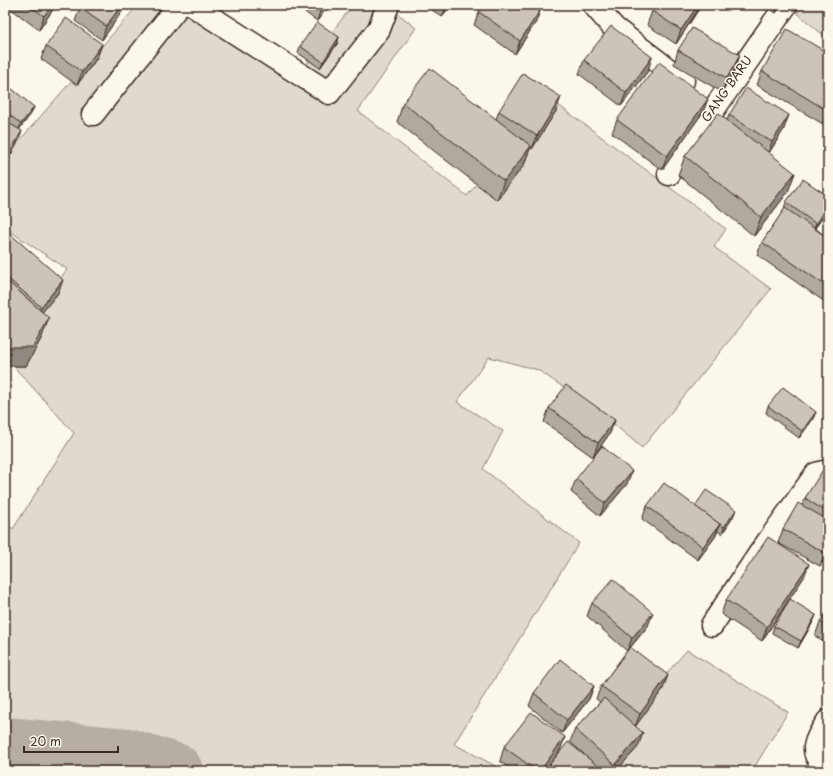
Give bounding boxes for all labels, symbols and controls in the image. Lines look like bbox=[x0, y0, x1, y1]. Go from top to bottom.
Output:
street label: GANG BARU bbox=[697, 51, 756, 125]
scale bar bbox=[24, 728, 118, 754]
text: 20 m bbox=[30, 732, 61, 750]

